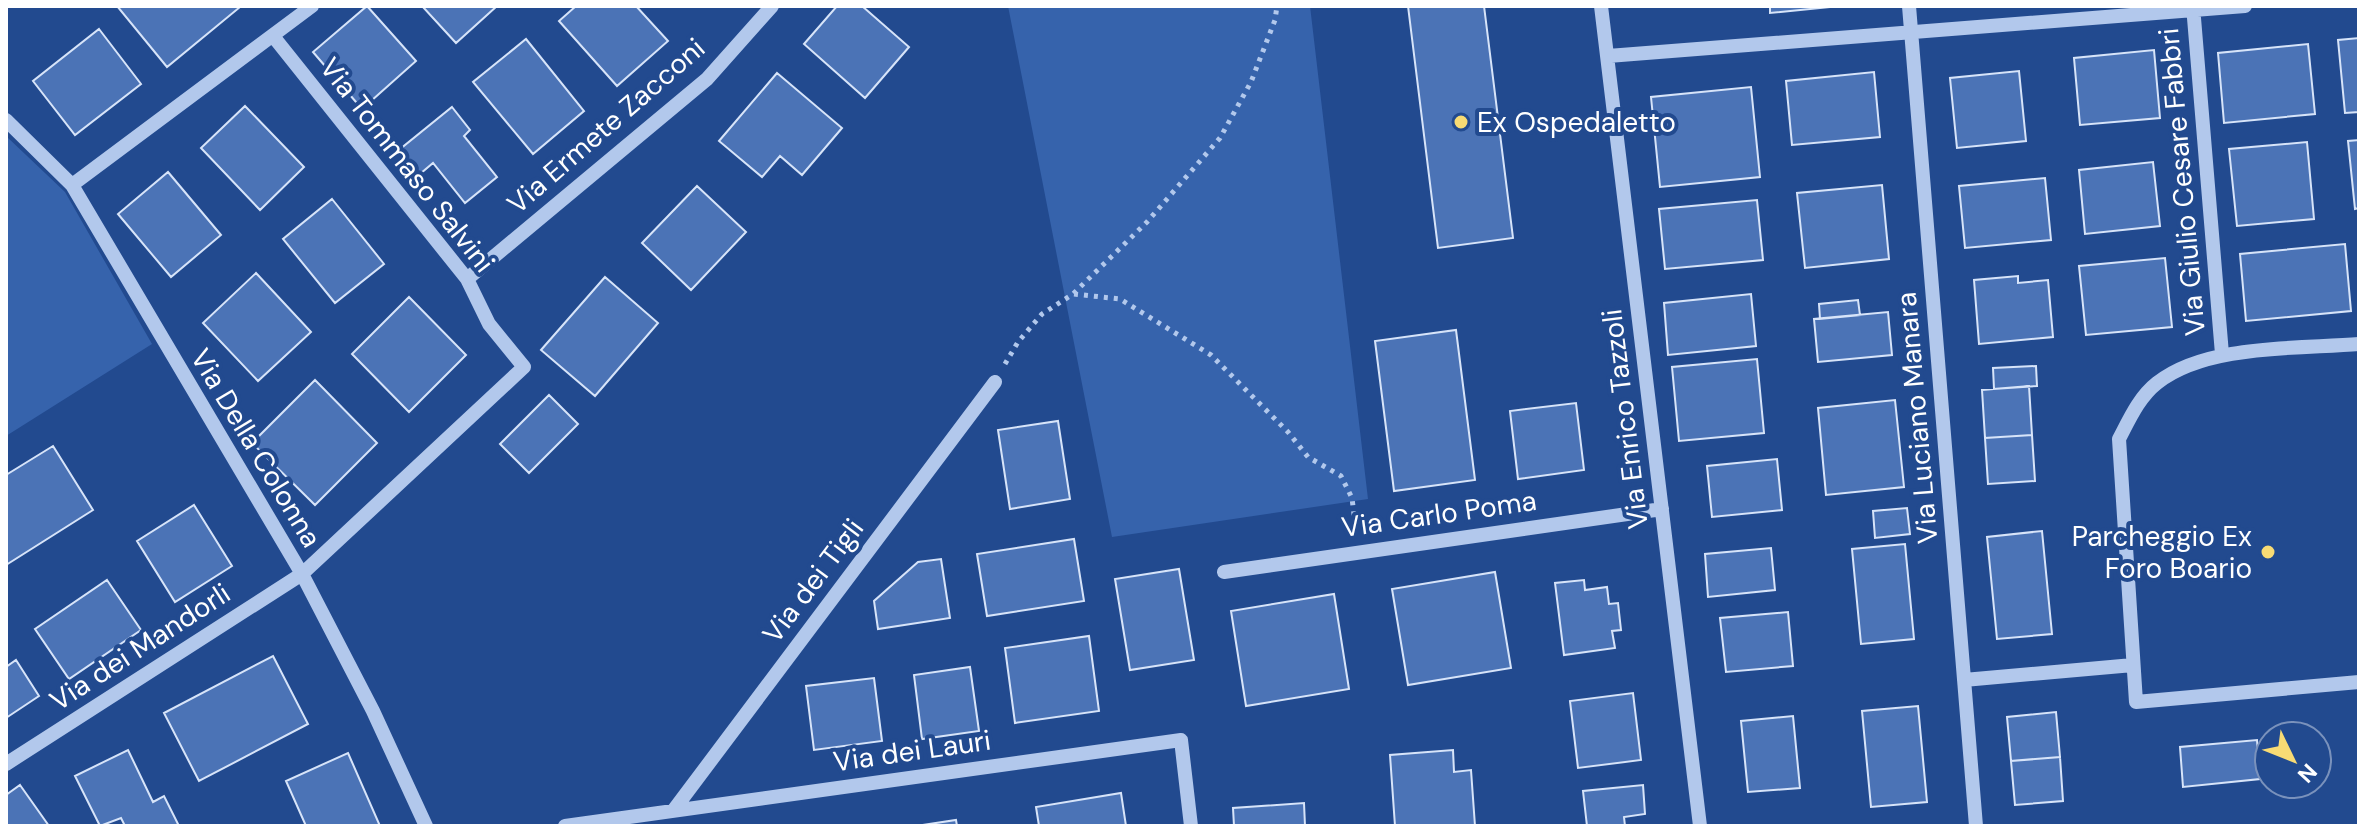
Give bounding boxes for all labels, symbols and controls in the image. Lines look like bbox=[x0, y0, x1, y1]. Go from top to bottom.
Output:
street label: Via Giulio Cesare Fabbri bbox=[2150, 26, 2214, 338]
street label: Via Ermete Zacconi bbox=[499, 30, 713, 222]
street label: Via Tommaso Salvini bbox=[311, 50, 503, 280]
place label: Ex Ospedaletto bbox=[1477, 104, 1676, 141]
marker: Ex Ospedaletto bbox=[1452, 113, 1470, 131]
street label: Via Luciano Manara bbox=[1888, 291, 1946, 545]
street label: Via Enrico Tazzoli bbox=[1593, 307, 1657, 531]
street label: Via Della Colonna bbox=[182, 342, 330, 554]
street label: Via Carlo Poma bbox=[1339, 482, 1539, 546]
street label: Via dei Tigli bbox=[754, 511, 872, 651]
place label: Parcheggio Ex Foro Boario bbox=[2072, 518, 2252, 587]
marker: Parcheggio Ex Foro Boario bbox=[2259, 543, 2277, 561]
street label: Via dei Mandorli bbox=[43, 575, 237, 719]
north arrow bbox=[2253, 720, 2333, 800]
street label: Via dei Lauri bbox=[831, 722, 993, 780]
text: N bbox=[2291, 758, 2323, 789]

